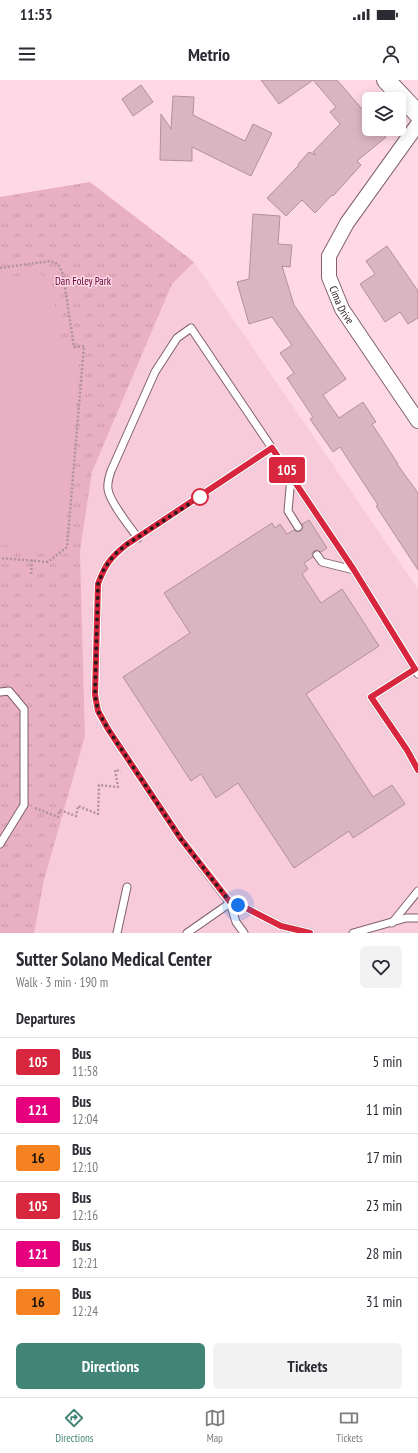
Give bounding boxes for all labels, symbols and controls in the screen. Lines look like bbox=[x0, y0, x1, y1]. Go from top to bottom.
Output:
text: 11:53 bbox=[20, 5, 52, 24]
icon: menu bbox=[16, 43, 38, 65]
text: Metrio bbox=[188, 43, 230, 66]
icon: person bbox=[380, 43, 402, 65]
map controls bbox=[362, 92, 406, 136]
button: layers bbox=[362, 92, 406, 136]
park label: Dan Foley Park bbox=[55, 274, 112, 288]
street label: Cima Drive bbox=[326, 284, 357, 327]
line badge: 105 bbox=[264, 457, 310, 483]
text: 105 bbox=[277, 461, 297, 479]
unlabelled marker bbox=[191, 488, 209, 506]
your location bbox=[228, 895, 248, 915]
button: heart bbox=[360, 946, 402, 988]
text: Sutter Solano Medical Center bbox=[16, 947, 212, 971]
text: Walk · 3 min · 190 m bbox=[16, 974, 108, 991]
text: Departures bbox=[16, 1009, 75, 1028]
text: Bus bbox=[72, 1044, 91, 1063]
text: 5 min bbox=[372, 1052, 402, 1071]
text: 105 bbox=[28, 1053, 48, 1071]
text: 11:58 bbox=[72, 1063, 98, 1080]
text: Bus bbox=[72, 1092, 91, 1111]
text: 11 min bbox=[366, 1100, 402, 1119]
text: 121 bbox=[28, 1101, 48, 1119]
text: 12:04 bbox=[72, 1111, 98, 1128]
text: Bus bbox=[72, 1140, 91, 1159]
text: 17 min bbox=[366, 1148, 402, 1167]
text: 16 bbox=[31, 1149, 45, 1167]
text: 12:10 bbox=[72, 1159, 98, 1176]
text: Bus bbox=[72, 1188, 91, 1207]
text: 23 min bbox=[366, 1196, 402, 1215]
text: 105 bbox=[28, 1197, 48, 1215]
text: 12:16 bbox=[72, 1207, 98, 1224]
text: Bus bbox=[72, 1236, 91, 1255]
text: 28 min bbox=[366, 1244, 402, 1263]
text: 121 bbox=[28, 1245, 48, 1263]
text: 12:21 bbox=[72, 1255, 98, 1272]
text: Bus bbox=[72, 1284, 91, 1303]
text: 31 min bbox=[366, 1292, 402, 1311]
text: 16 bbox=[31, 1293, 45, 1311]
text: 12:24 bbox=[72, 1303, 98, 1320]
button: Directions bbox=[16, 1343, 205, 1389]
button: Tickets bbox=[213, 1343, 402, 1389]
tab: Directions bbox=[55, 1407, 93, 1445]
tab: Map bbox=[204, 1407, 226, 1445]
tab: Tickets bbox=[336, 1407, 363, 1445]

